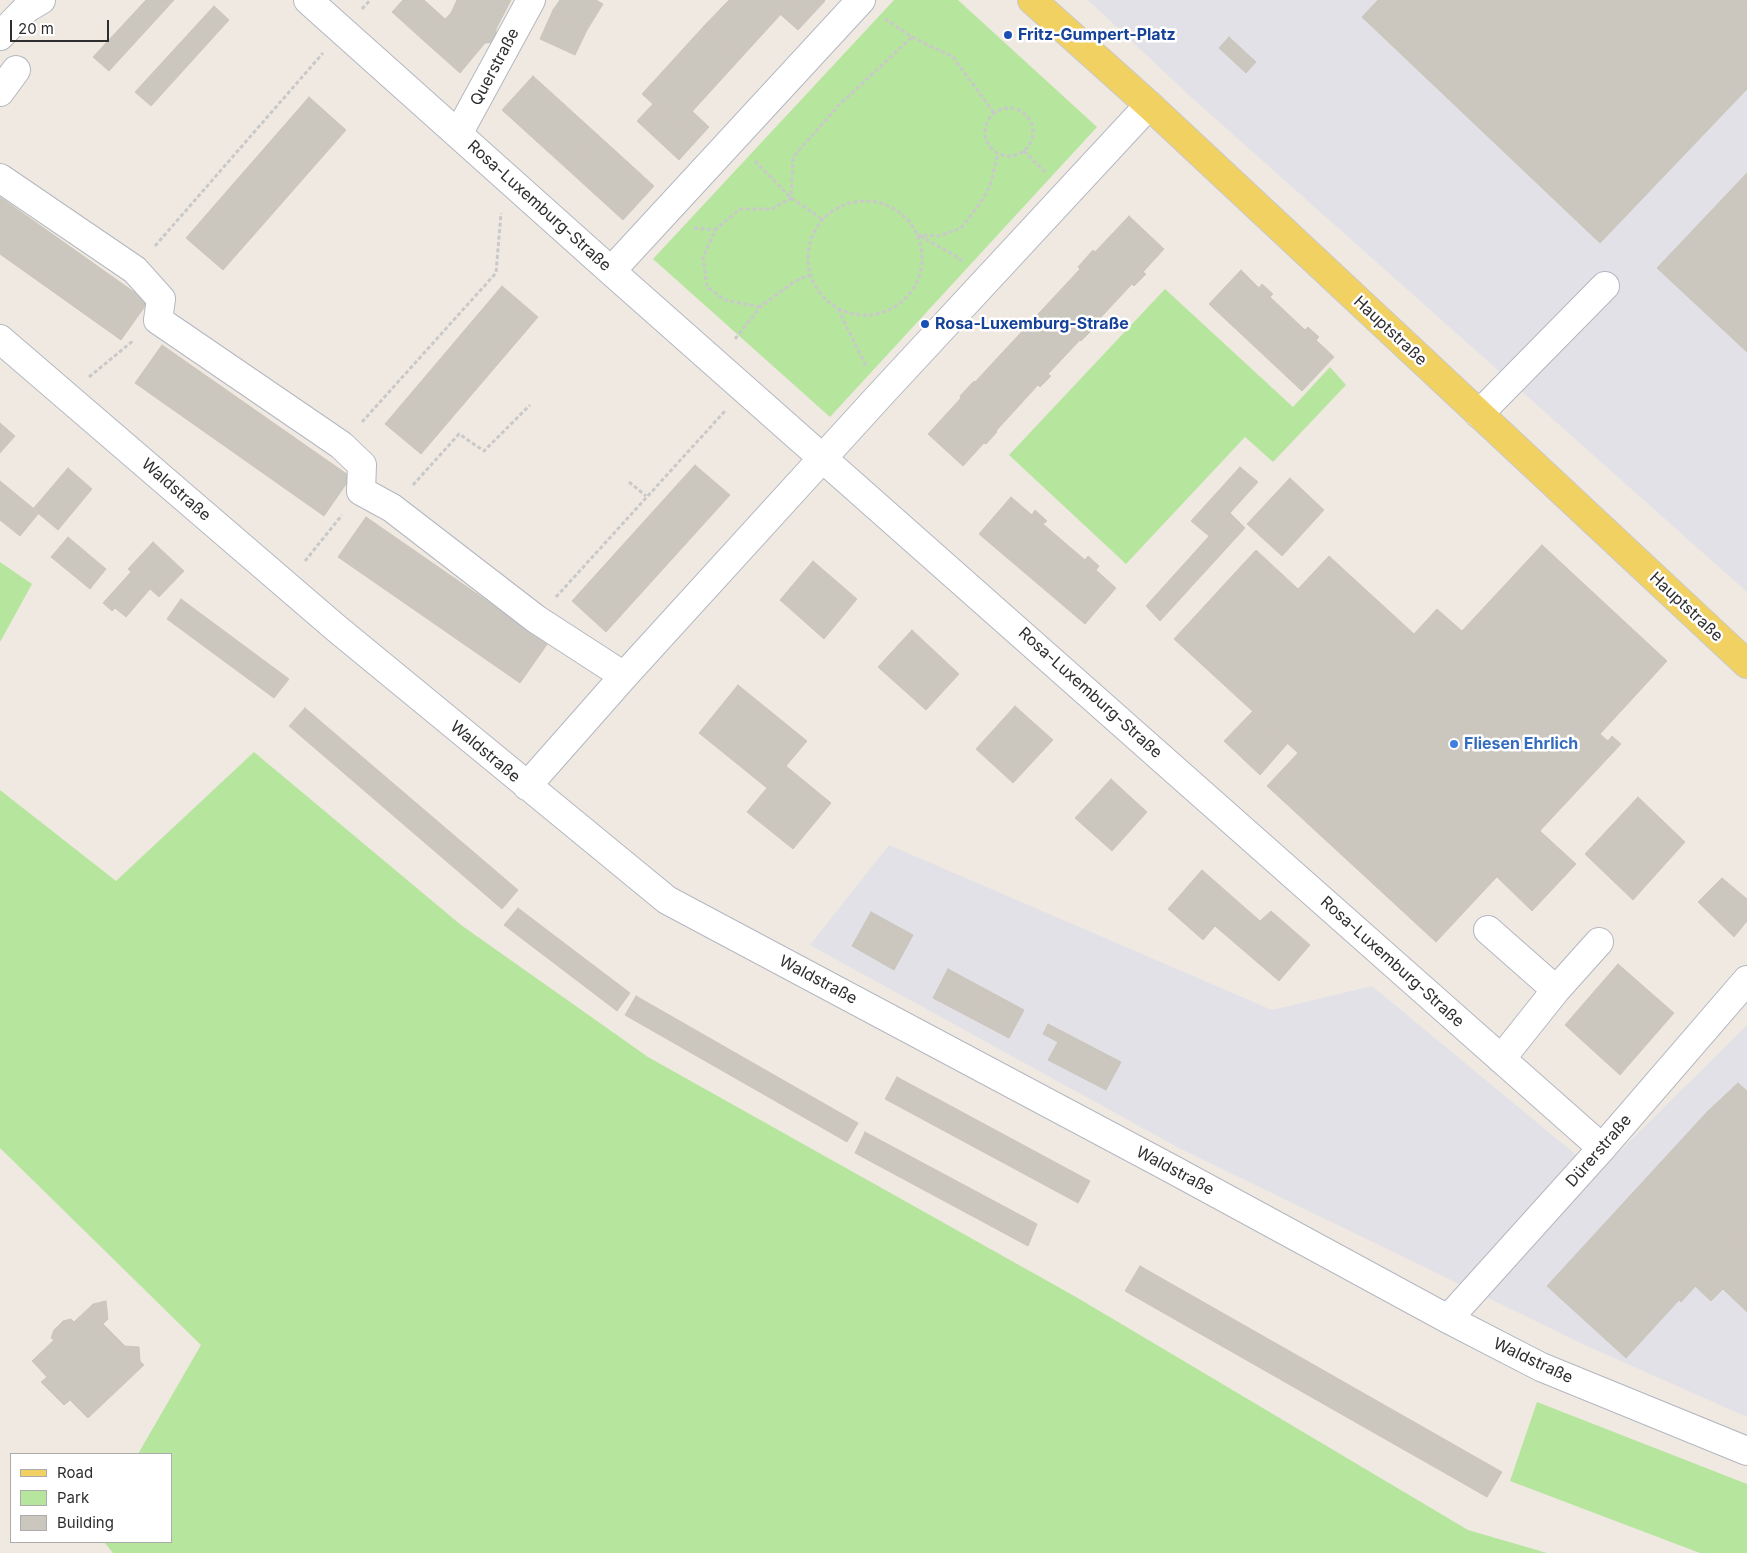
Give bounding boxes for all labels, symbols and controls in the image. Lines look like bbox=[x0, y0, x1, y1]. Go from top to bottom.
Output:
scale bar bbox=[12, 10, 111, 42]
text: 20 m bbox=[18, 19, 54, 38]
street label: Querstraße bbox=[467, 25, 523, 109]
place label: Fritz-Gumpert-Platz bbox=[1018, 25, 1176, 45]
marker: Fritz-Gumpert-Platz bbox=[1002, 29, 1014, 41]
street label: Rosa-Luxemburg-Straße bbox=[463, 136, 615, 276]
street label: Hauptstraße bbox=[1349, 292, 1431, 370]
place label: Rosa-Luxemburg-Straße bbox=[935, 314, 1129, 334]
marker: Rosa-Luxemburg-Straße bbox=[919, 318, 931, 330]
street label: Waldstraße bbox=[137, 455, 215, 525]
street label: Hauptstraße bbox=[1645, 568, 1727, 646]
street label: Rosa-Luxemburg-Straße bbox=[1014, 623, 1166, 763]
street label: Waldstraße bbox=[446, 717, 524, 787]
place label: Fliesen Ehrlich bbox=[1464, 734, 1578, 754]
marker: Fliesen Ehrlich bbox=[1448, 738, 1460, 750]
street label: Rosa-Luxemburg-Straße bbox=[1316, 892, 1468, 1032]
street label: Waldstraße bbox=[776, 951, 860, 1009]
street label: Dürerstraße bbox=[1562, 1111, 1636, 1191]
street label: Waldstraße bbox=[1133, 1142, 1217, 1200]
street label: Waldstraße bbox=[1490, 1334, 1576, 1388]
legend bbox=[10, 1453, 172, 1543]
text: Road bbox=[57, 1463, 93, 1482]
text: Park bbox=[57, 1488, 89, 1507]
text: Building bbox=[57, 1513, 114, 1532]

